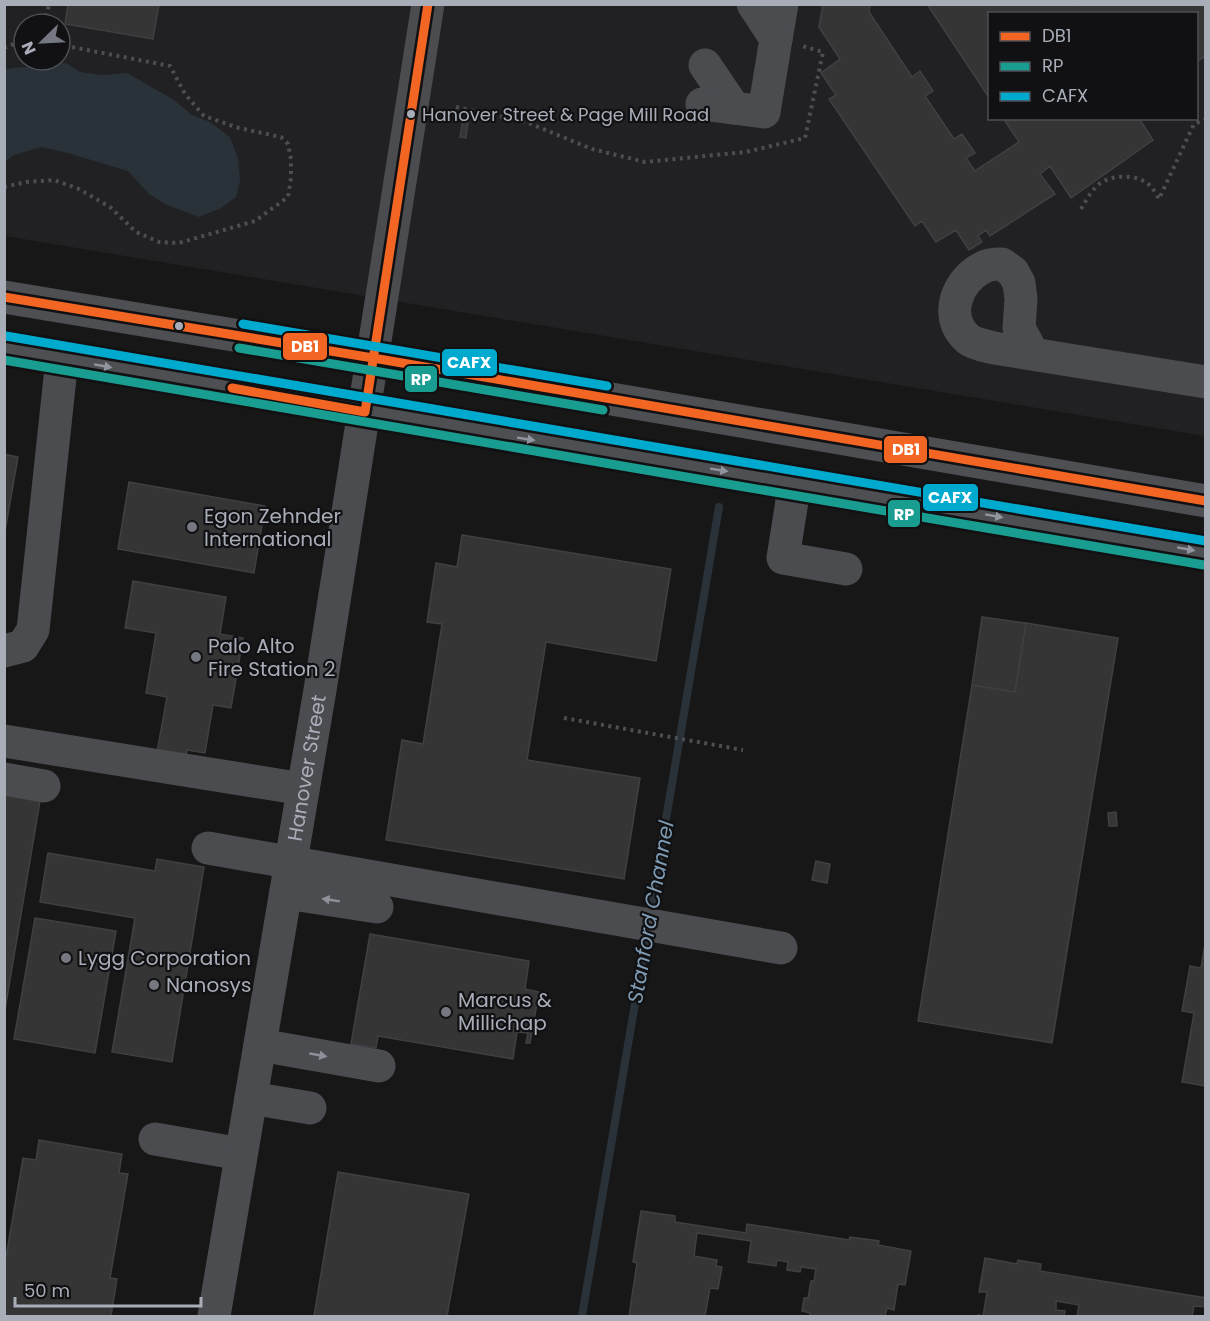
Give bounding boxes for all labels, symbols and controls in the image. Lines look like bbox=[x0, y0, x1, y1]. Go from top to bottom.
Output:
north arrow bbox=[12, 12, 72, 72]
legend bbox=[988, 12, 1198, 120]
text: DB1 bbox=[1042, 23, 1072, 48]
text: N bbox=[16, 38, 42, 58]
text: RP bbox=[1042, 53, 1063, 78]
text: CAFX bbox=[1042, 83, 1088, 108]
place label: Hanover Street & Page Mill Road bbox=[422, 102, 709, 127]
marker: Hanover Street & Page Mill Road bbox=[405, 108, 417, 120]
unlabelled marker bbox=[173, 320, 185, 332]
line badge: DB1 bbox=[282, 332, 328, 361]
text: DB1 bbox=[291, 335, 319, 358]
line badge: CAFX bbox=[441, 348, 498, 377]
text: CAFX bbox=[447, 351, 492, 374]
one-way arrow bbox=[94, 361, 113, 370]
line badge: RP bbox=[404, 365, 438, 393]
text: RP bbox=[411, 368, 431, 391]
one-way arrow bbox=[517, 434, 536, 443]
line badge: DB1 bbox=[883, 435, 928, 464]
text: DB1 bbox=[892, 438, 920, 461]
one-way arrow bbox=[709, 465, 728, 474]
line badge: CAFX bbox=[922, 483, 979, 512]
text: CAFX bbox=[928, 486, 973, 509]
line badge: RP bbox=[887, 499, 921, 528]
place label: Egon Zehnder International bbox=[204, 502, 341, 553]
text: RP bbox=[894, 503, 914, 526]
one-way arrow bbox=[984, 512, 1003, 521]
marker: Egon Zehnder International bbox=[185, 520, 199, 534]
one-way arrow bbox=[1177, 545, 1196, 554]
place label: Palo Alto Fire Station 2 bbox=[208, 632, 335, 683]
marker: Palo Alto Fire Station 2 bbox=[189, 650, 203, 664]
street label: Hanover Street bbox=[281, 692, 333, 843]
water label: Stanford Channel bbox=[620, 817, 681, 1006]
one-way arrow bbox=[322, 896, 341, 905]
place label: Lygg Corporation bbox=[78, 944, 251, 972]
marker: Lygg Corporation bbox=[59, 951, 73, 965]
place label: Nanosys bbox=[166, 971, 251, 999]
marker: Nanosys bbox=[147, 978, 161, 992]
place label: Marcus & Millichap bbox=[458, 986, 552, 1037]
marker: Marcus & Millichap bbox=[439, 1005, 453, 1019]
one-way arrow bbox=[309, 1051, 328, 1060]
scale bar bbox=[15, 1270, 201, 1308]
text: 50 m bbox=[24, 1278, 70, 1303]

